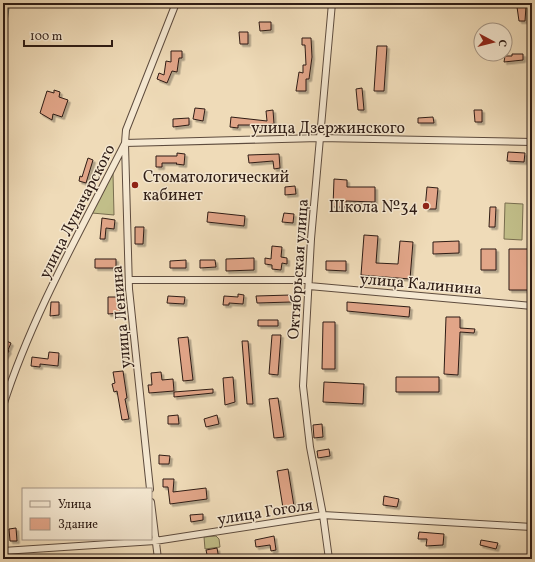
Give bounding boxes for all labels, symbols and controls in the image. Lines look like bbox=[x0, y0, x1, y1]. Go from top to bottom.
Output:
scale bar bbox=[24, 22, 112, 48]
north arrow bbox=[473, 22, 513, 62]
text: 100 m bbox=[30, 29, 63, 45]
text: С bbox=[494, 39, 509, 47]
street label: улица Дзержинского bbox=[251, 118, 405, 140]
street label: улица Луначарского bbox=[34, 141, 121, 283]
place label: Стоматологический кабинет bbox=[143, 167, 289, 207]
marker: Стоматологический кабинет bbox=[130, 180, 140, 190]
place label: Школа №34 bbox=[329, 197, 418, 219]
street label: Октябрьская улица bbox=[283, 198, 315, 340]
marker: Школа №34 bbox=[421, 201, 431, 211]
street label: улица Ленина bbox=[107, 264, 137, 369]
street label: улица Калинина bbox=[359, 269, 483, 301]
legend bbox=[22, 488, 152, 540]
street label: улица Гоголя bbox=[216, 495, 315, 531]
text: Улица bbox=[58, 497, 91, 513]
text: Здание bbox=[58, 517, 98, 533]

